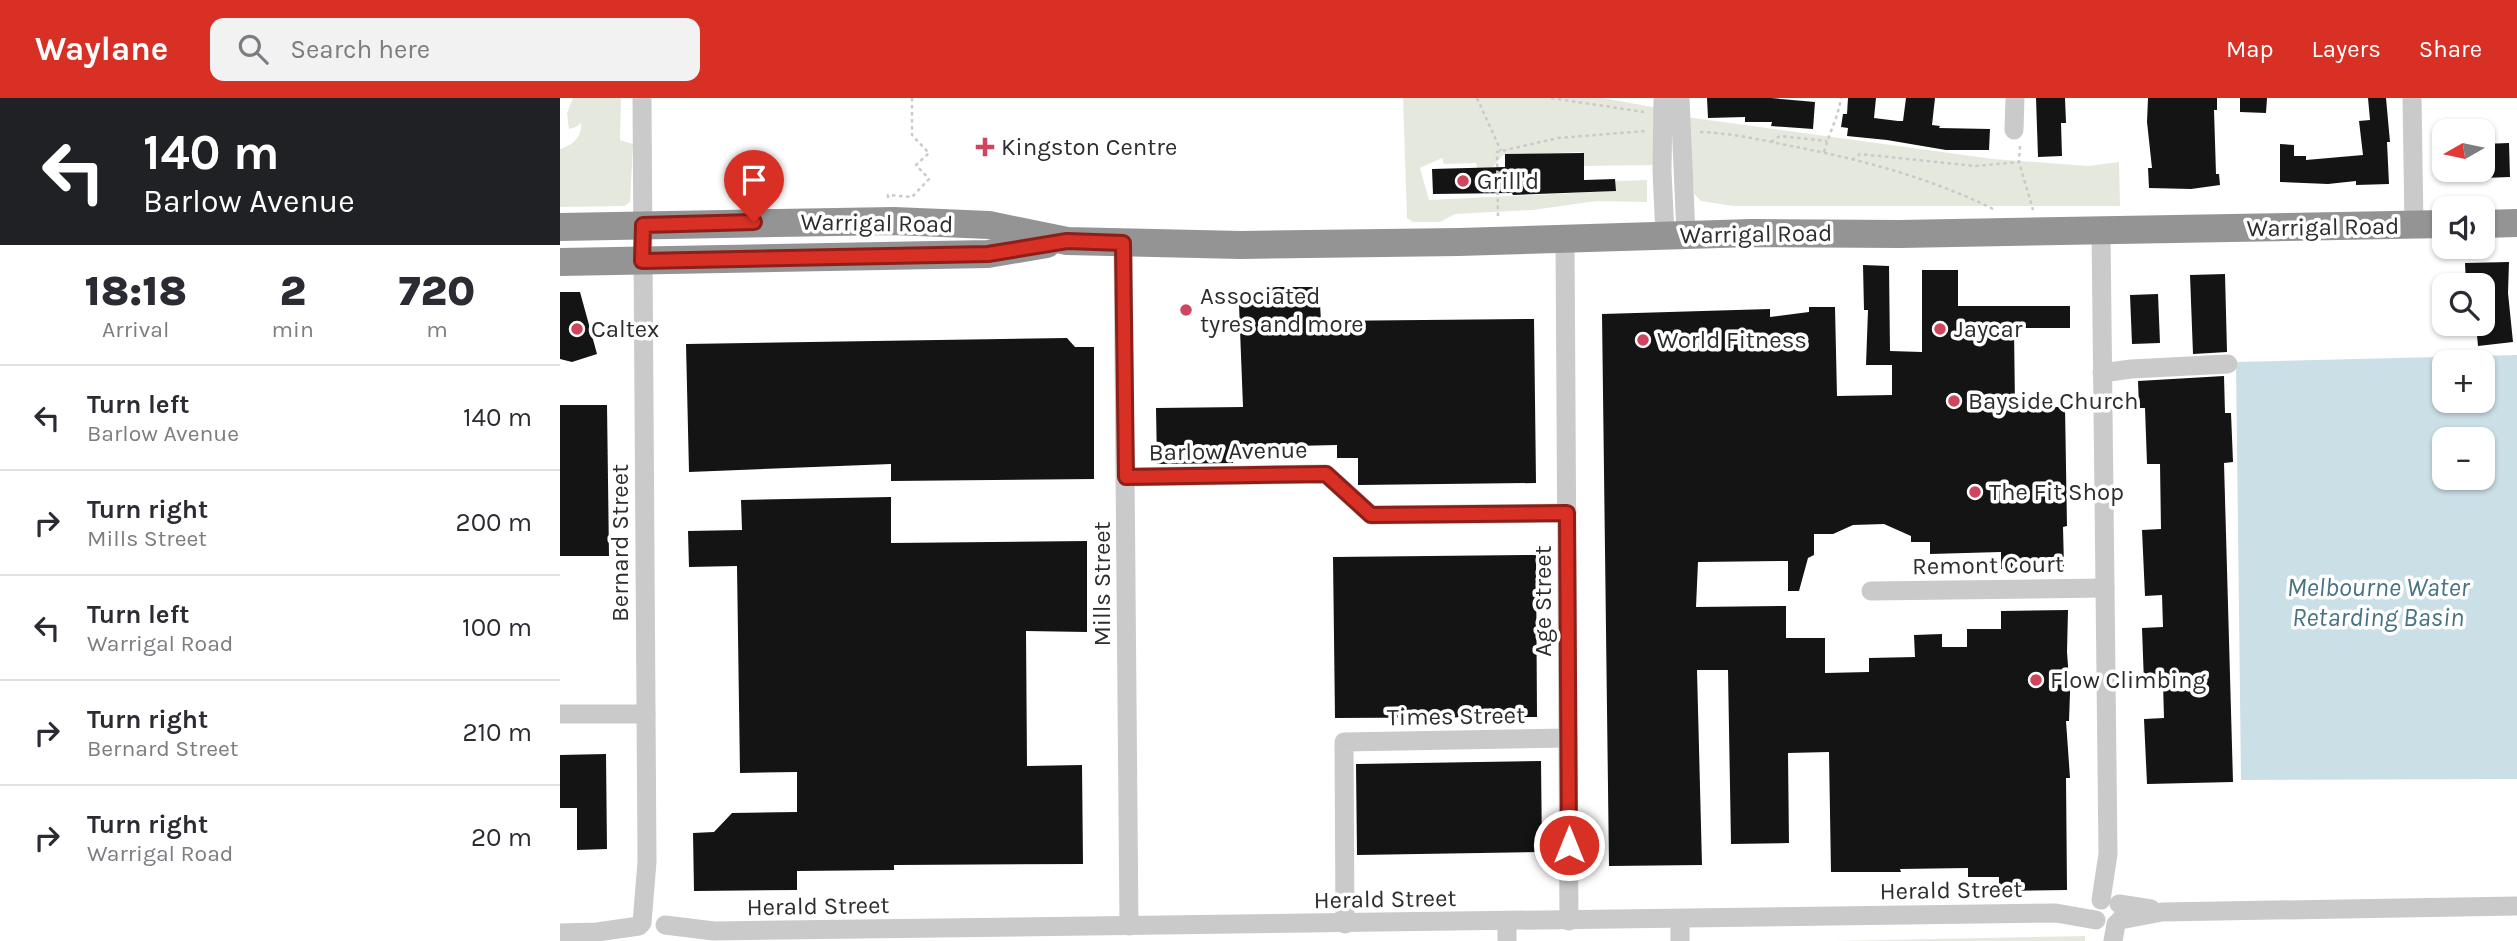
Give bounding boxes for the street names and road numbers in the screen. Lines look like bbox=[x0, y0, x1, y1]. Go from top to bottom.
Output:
street label: Warrigal Road bbox=[800, 208, 954, 238]
street label: Warrigal Road bbox=[2246, 212, 2400, 242]
street label: Warrigal Road bbox=[1679, 219, 1833, 249]
street label: Barlow Avenue bbox=[1148, 436, 1308, 466]
street label: Bernard Street bbox=[606, 464, 634, 622]
street label: Mills Street bbox=[1088, 521, 1116, 647]
street label: Age Street bbox=[1529, 545, 1557, 657]
street label: Remont Court bbox=[1912, 550, 2064, 580]
street label: Times Street bbox=[1387, 701, 1525, 731]
street label: Herald Street bbox=[1879, 875, 2023, 905]
street label: Herald Street bbox=[1313, 884, 1457, 914]
street label: Herald Street bbox=[746, 891, 890, 921]

